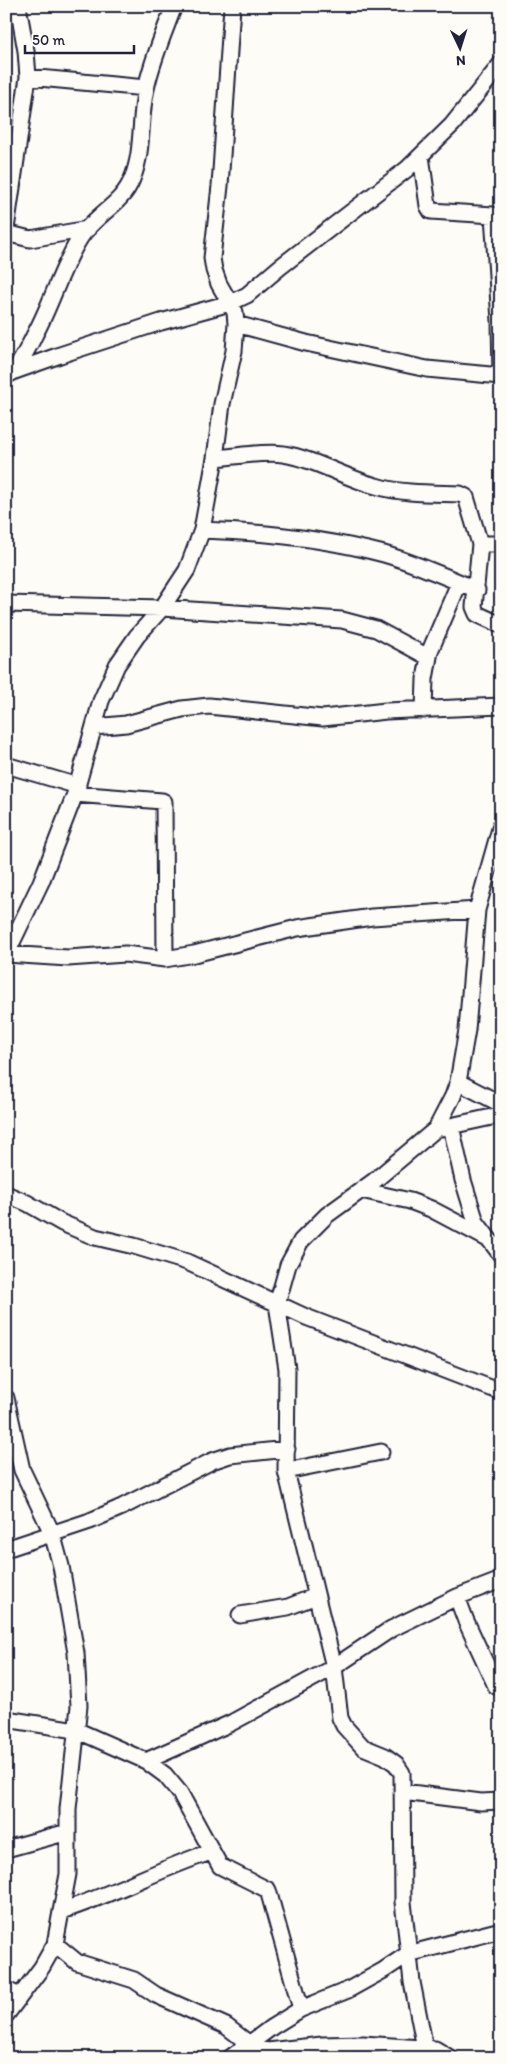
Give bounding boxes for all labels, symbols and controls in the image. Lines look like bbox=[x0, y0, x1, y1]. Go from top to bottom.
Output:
scale bar bbox=[25, 22, 134, 54]
north arrow bbox=[434, 22, 484, 72]
text: 50 m bbox=[32, 31, 65, 49]
text: N bbox=[456, 52, 466, 69]

